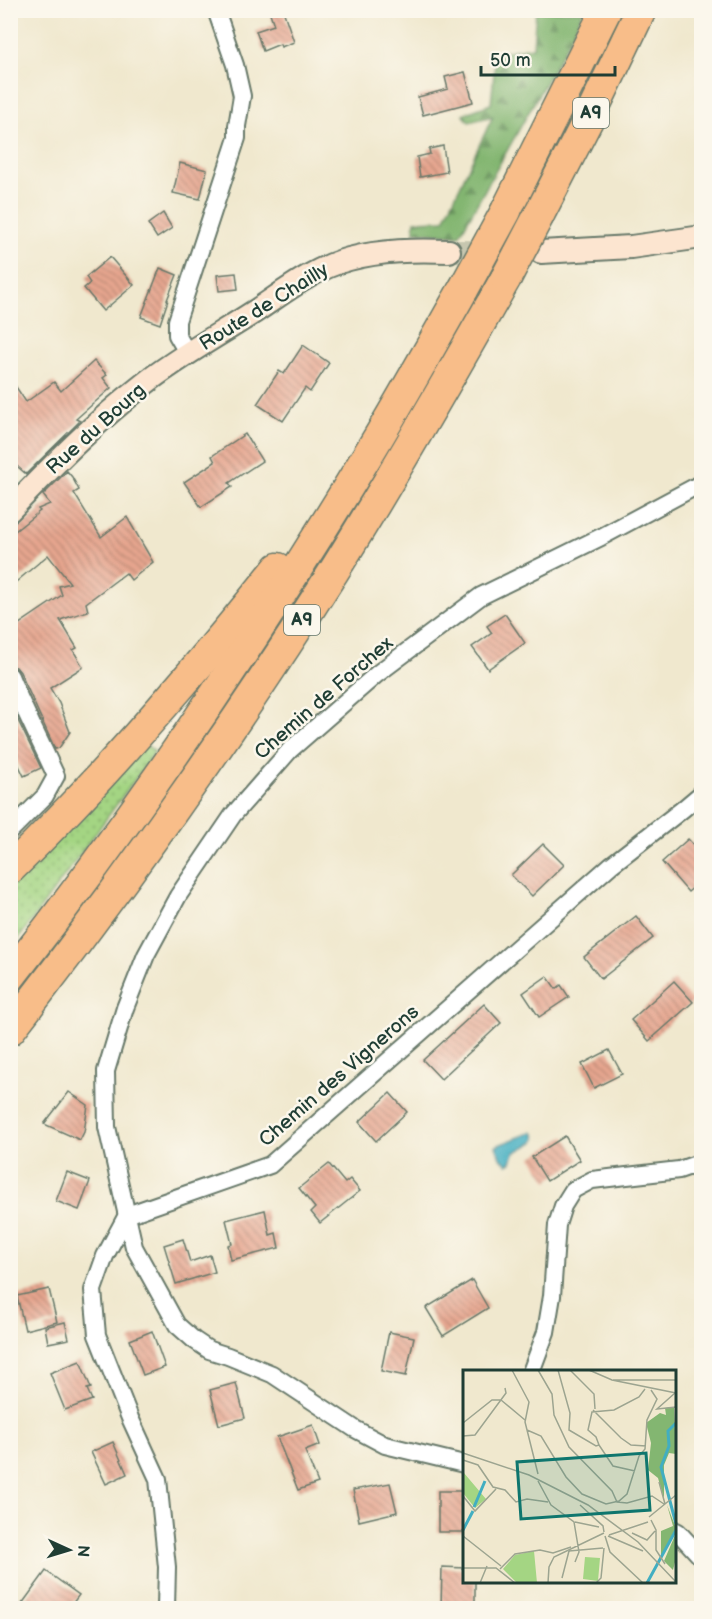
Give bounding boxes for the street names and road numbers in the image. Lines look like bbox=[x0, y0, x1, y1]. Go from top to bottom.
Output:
road number: A9 bbox=[573, 98, 609, 128]
street label: Route de Chailly bbox=[195, 258, 333, 356]
street label: Rue du Bourg bbox=[42, 378, 150, 480]
road number: A9 bbox=[284, 605, 320, 635]
street label: Chemin de Forchex bbox=[250, 631, 399, 765]
street label: Chemin des Vignerons bbox=[254, 1000, 424, 1152]

